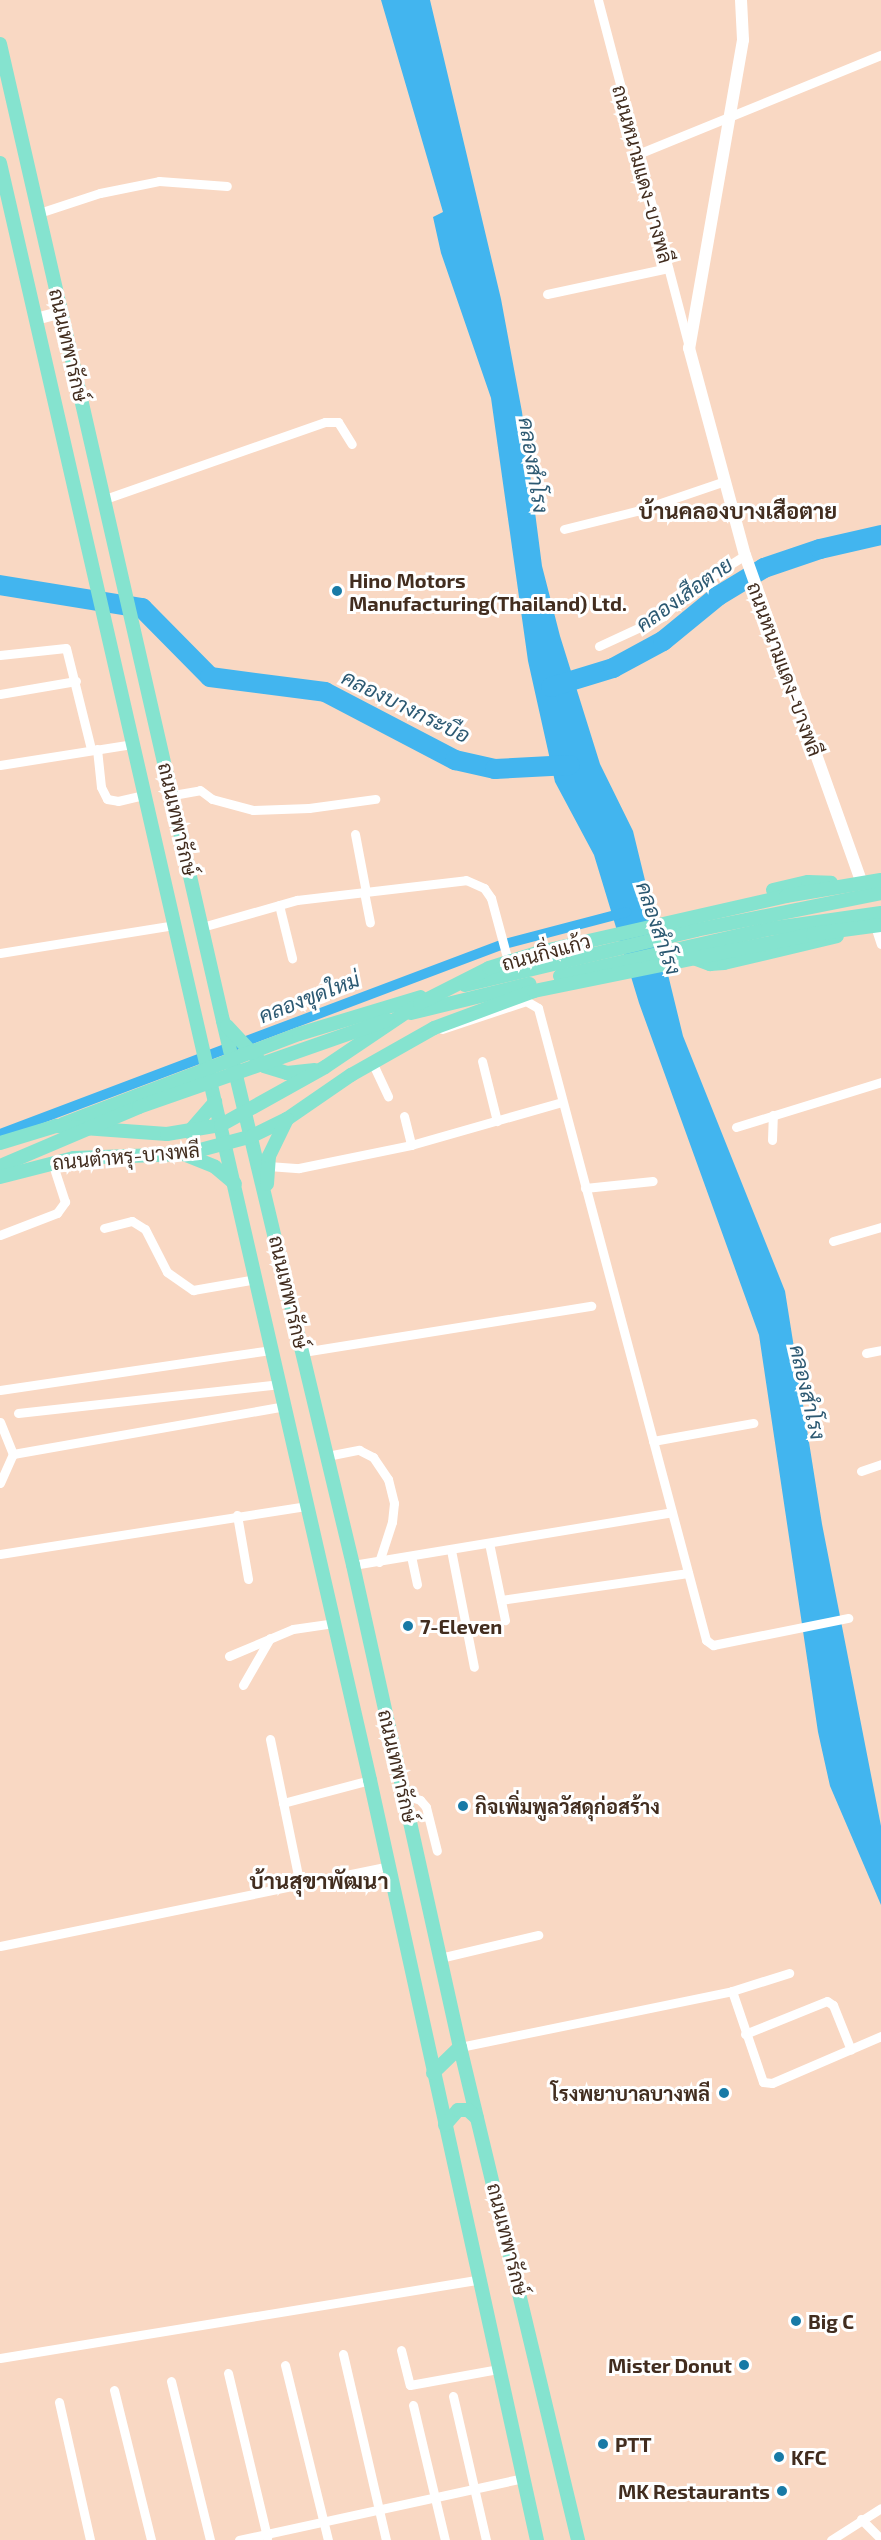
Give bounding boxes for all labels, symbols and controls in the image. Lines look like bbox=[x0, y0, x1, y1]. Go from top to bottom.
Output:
street label: ถนนหนามแดง-บางพลี bbox=[608, 82, 678, 266]
street label: ถนนเทพารักษ์ bbox=[44, 286, 94, 404]
water label: คลองสำโรง bbox=[514, 415, 554, 515]
district label: บ้านคลองบางเสือตาย bbox=[639, 498, 837, 524]
water label: คลองเสือตาย bbox=[631, 551, 737, 637]
place label: Hino Motors Manufacturing(Thailand) Ltd. bbox=[349, 568, 627, 615]
street label: ถนนหนามแดง-บางพลี bbox=[742, 579, 828, 759]
marker: Hino Motors Manufacturing(Thailand) Ltd. bbox=[330, 584, 344, 598]
water label: คลองบางกระบือ bbox=[338, 664, 474, 748]
street label: ถนนเทพารักษ์ bbox=[153, 760, 203, 878]
water label: คลองสำโรง bbox=[631, 878, 687, 978]
street label: ถนนกิ่งแก้ว bbox=[499, 929, 593, 975]
water label: คลองขุดใหม่ bbox=[255, 966, 363, 1028]
street label: ถนนตำหรุ-บางพลี bbox=[51, 1138, 201, 1174]
street label: ถนนเทพารักษ์ bbox=[264, 1233, 314, 1351]
water label: คลองสำโรง bbox=[785, 1342, 831, 1442]
place label: 7-Eleven bbox=[420, 1614, 502, 1638]
marker: 7-Eleven bbox=[401, 1619, 415, 1633]
street label: ถนนเทพารักษ์ bbox=[373, 1707, 423, 1825]
place label: กิจเพิ่มพูลวัสดุก่อสร้าง bbox=[475, 1794, 660, 1818]
marker: กิจเพิ่มพูลวัสดุก่อสร้าง bbox=[456, 1799, 470, 1813]
district label: บ้านสุขาพัฒนา bbox=[249, 1868, 389, 1894]
place label: โรงพยาบาลบางพลี bbox=[551, 2081, 710, 2105]
marker: โรงพยาบาลบางพลี bbox=[715, 2084, 733, 2102]
street label: ถนนเทพารักษ์ bbox=[482, 2180, 534, 2298]
place label: Big C bbox=[808, 2309, 854, 2333]
marker: Big C bbox=[789, 2314, 803, 2328]
place label: Mister Donut bbox=[608, 2353, 732, 2377]
marker: Mister Donut bbox=[737, 2358, 751, 2372]
place label: PTT bbox=[615, 2432, 651, 2456]
marker: PTT bbox=[596, 2437, 610, 2451]
place label: KFC bbox=[791, 2445, 827, 2469]
marker: KFC bbox=[772, 2450, 786, 2464]
place label: MK Restaurants bbox=[618, 2479, 770, 2503]
marker: MK Restaurants bbox=[775, 2484, 789, 2498]

